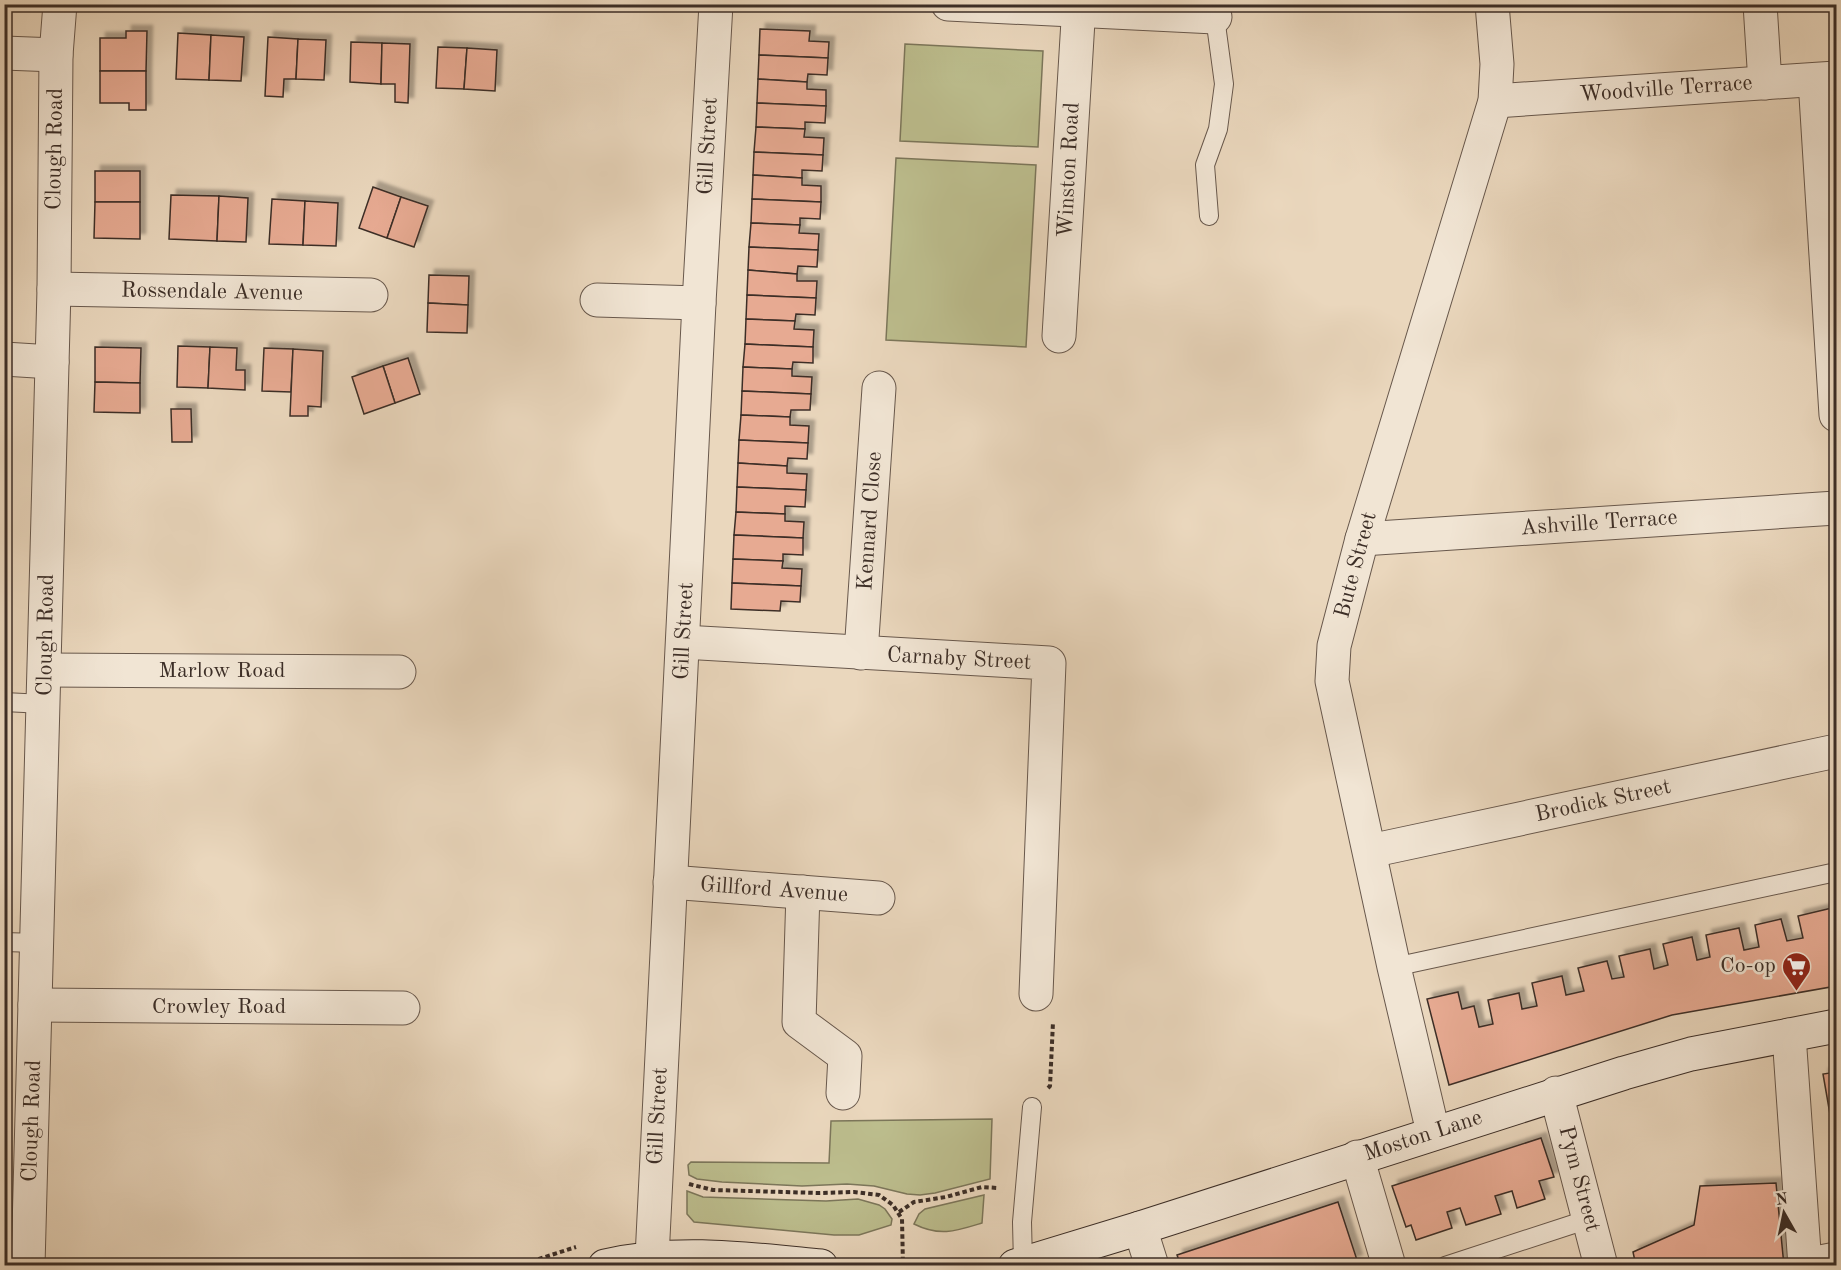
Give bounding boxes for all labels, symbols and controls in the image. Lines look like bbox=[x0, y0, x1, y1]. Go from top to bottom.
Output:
street label: Woodville Terrace bbox=[1579, 72, 1753, 106]
street label: Clough Road bbox=[43, 88, 67, 210]
street label: Gill Street bbox=[694, 96, 722, 196]
street label: Winston Road bbox=[1054, 102, 1084, 238]
street label: Rossendale Avenue bbox=[121, 279, 303, 305]
street label: Kennard Close bbox=[854, 451, 886, 591]
street label: Ashville Terrace bbox=[1520, 507, 1678, 539]
street label: Bute Street bbox=[1331, 509, 1381, 621]
street label: Clough Road bbox=[34, 574, 58, 696]
street label: Gill Street bbox=[670, 581, 698, 681]
street label: Carnaby Street bbox=[886, 644, 1032, 674]
street label: Marlow Road bbox=[158, 660, 286, 682]
street label: Brodick Street bbox=[1533, 776, 1673, 826]
street label: Gillford Avenue bbox=[699, 874, 849, 906]
supermarket icon: Co-op bbox=[1781, 950, 1813, 992]
place label: Co-op bbox=[1720, 955, 1776, 977]
street label: Crowley Road bbox=[152, 996, 286, 1018]
street label: Clough Road bbox=[19, 1059, 45, 1183]
street label: Gill Street bbox=[644, 1066, 672, 1166]
street label: Moston Lane bbox=[1361, 1107, 1485, 1165]
street label: Pym Street bbox=[1554, 1124, 1604, 1234]
north arrow bbox=[1754, 1183, 1814, 1243]
text: N bbox=[1775, 1191, 1790, 1209]

